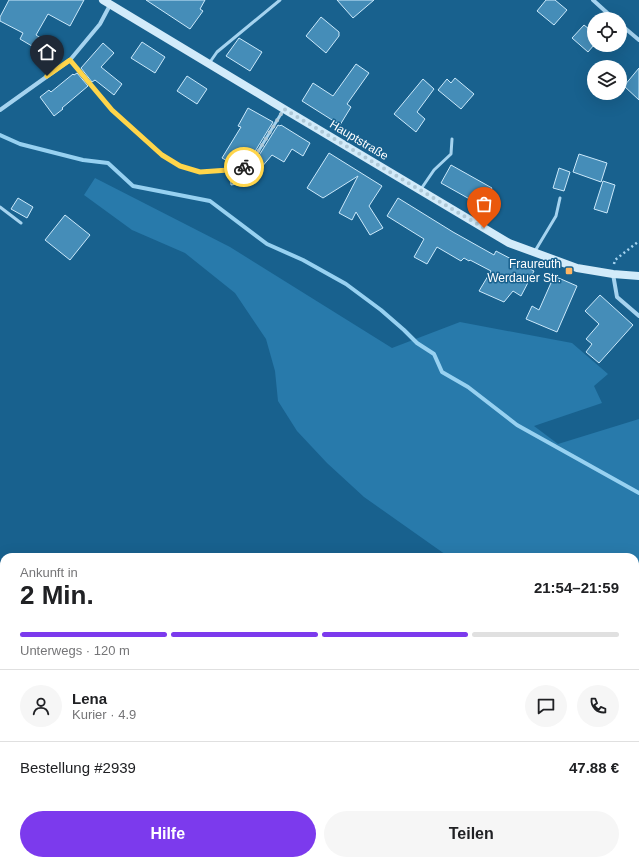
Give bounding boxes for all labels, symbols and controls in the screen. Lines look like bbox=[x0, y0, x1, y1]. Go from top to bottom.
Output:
map controls bbox=[587, 12, 627, 100]
button: locate bbox=[587, 12, 627, 52]
pin bbox=[30, 35, 64, 76]
icon: home bbox=[36, 41, 58, 63]
button: layers bbox=[587, 60, 627, 100]
street label: Hauptstraße bbox=[327, 117, 391, 163]
courier bbox=[224, 147, 264, 187]
icon: bike bbox=[233, 156, 255, 178]
pin bbox=[467, 187, 501, 228]
icon: bag bbox=[473, 193, 495, 215]
place label: Fraureuth Werdauer Str. bbox=[487, 257, 561, 285]
marker: Fraureuth Werdauer Str. bbox=[564, 266, 574, 276]
text: Ankunft in bbox=[20, 565, 78, 580]
text: 21:54–21:59 bbox=[534, 579, 619, 596]
text: 2 Min. bbox=[20, 580, 94, 610]
text: Unterwegs · 120 m bbox=[20, 643, 130, 658]
button: person bbox=[20, 685, 62, 727]
button: chat bbox=[525, 685, 567, 727]
button: phone bbox=[577, 685, 619, 727]
text: Lena bbox=[72, 690, 107, 707]
text: Kurier · 4.9 bbox=[72, 707, 136, 722]
text: Bestellung #2939 bbox=[20, 759, 136, 776]
text: 47.88 € bbox=[569, 759, 619, 776]
button: Hilfe bbox=[20, 811, 316, 857]
button: Teilen bbox=[324, 811, 619, 857]

